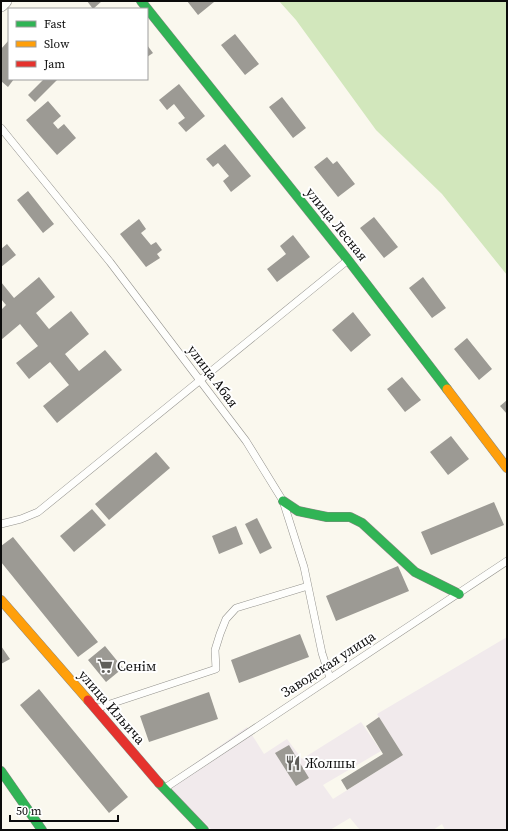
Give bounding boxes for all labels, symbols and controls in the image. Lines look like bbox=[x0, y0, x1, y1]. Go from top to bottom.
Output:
legend bbox=[8, 8, 148, 80]
text: Fast bbox=[44, 16, 66, 32]
text: Slow bbox=[44, 36, 70, 52]
text: Jam bbox=[43, 56, 65, 72]
street label: улица Лесная bbox=[301, 183, 373, 265]
street label: улица Абая bbox=[183, 341, 243, 411]
street label: Заводская улица bbox=[277, 625, 380, 702]
place label: Сенiм bbox=[117, 656, 156, 676]
supermarket icon: Сенiм bbox=[96, 657, 114, 675]
street label: улица Ильича bbox=[74, 665, 151, 749]
place label: Жолшы bbox=[305, 753, 355, 773]
restaurant icon: Жолшы bbox=[284, 754, 302, 772]
scale bar bbox=[10, 797, 118, 823]
text: 50 m bbox=[16, 803, 42, 819]

